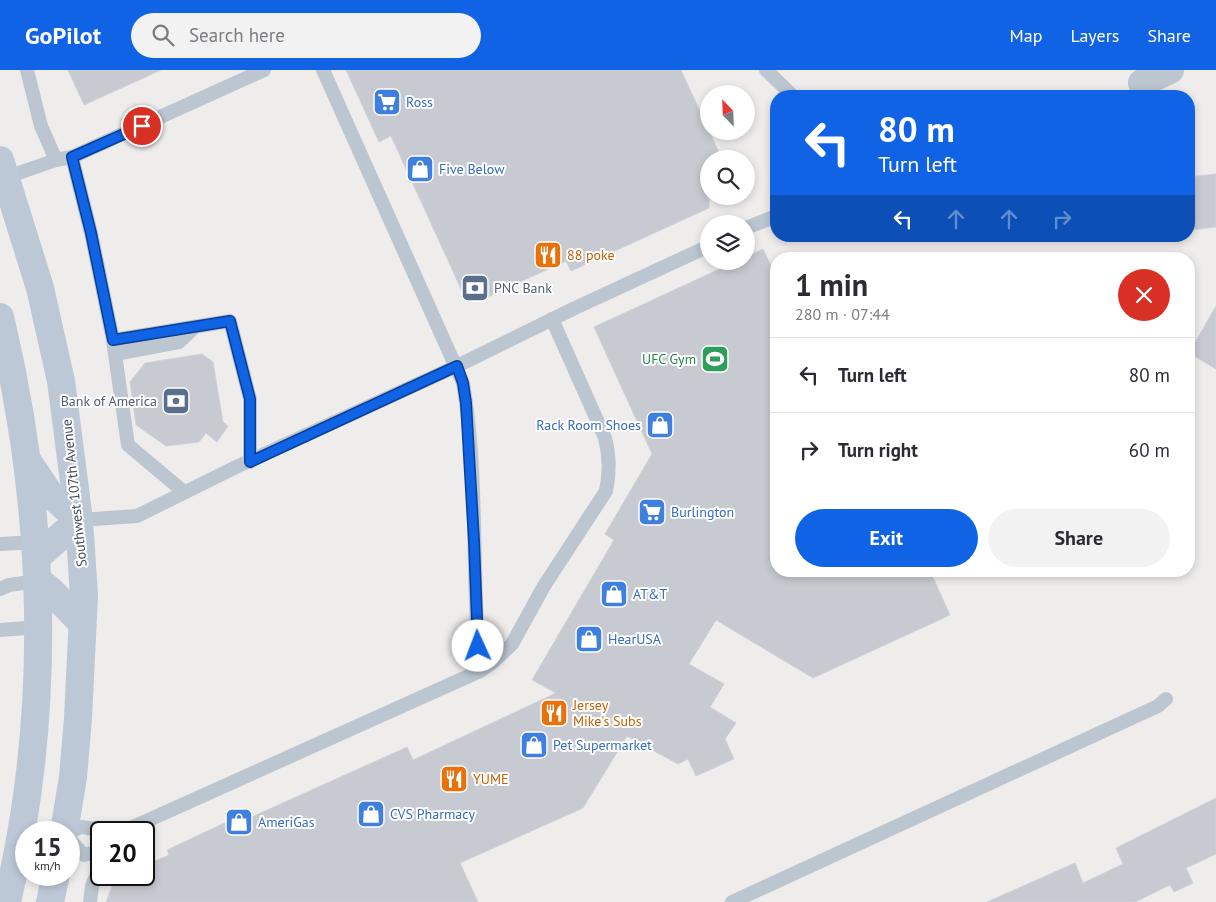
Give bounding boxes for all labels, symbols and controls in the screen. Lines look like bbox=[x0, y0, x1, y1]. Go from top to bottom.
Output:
search box bbox=[131, 13, 481, 58]
text: GoPilot bbox=[25, 20, 101, 51]
icon: search bbox=[149, 21, 177, 49]
text: Search here bbox=[189, 23, 285, 47]
text: Map bbox=[1010, 24, 1042, 47]
text: Layers bbox=[1070, 24, 1119, 47]
text: Share bbox=[1147, 24, 1191, 47]
north arrow bbox=[700, 85, 755, 140]
map controls bbox=[700, 85, 755, 270]
supermarket icon: Ross bbox=[372, 87, 402, 117]
place label: Ross bbox=[406, 93, 433, 111]
pin bbox=[121, 105, 163, 147]
text: 80 m bbox=[878, 106, 955, 152]
icon: left bbox=[795, 110, 860, 175]
icon: arrive bbox=[128, 112, 156, 140]
button: search bbox=[700, 150, 755, 205]
text: Turn left bbox=[878, 150, 957, 178]
shop icon: Five Below bbox=[405, 154, 435, 184]
place label: Five Below bbox=[439, 160, 505, 178]
icon: left bbox=[889, 205, 917, 233]
icon: ahead bbox=[942, 205, 970, 233]
icon: ahead bbox=[995, 205, 1023, 233]
icon: right bbox=[1048, 205, 1076, 233]
button: layers bbox=[700, 215, 755, 270]
restaurant icon: 88 poke bbox=[533, 240, 563, 270]
place label: 88 poke bbox=[567, 246, 615, 264]
text: 1 min bbox=[795, 265, 868, 304]
button: close bbox=[1118, 269, 1170, 321]
bank icon: PNC Bank bbox=[460, 273, 490, 303]
place label: PNC Bank bbox=[494, 279, 552, 297]
text: 280 m · 07:44 bbox=[795, 304, 890, 324]
sports icon: UFC Gym bbox=[700, 344, 730, 374]
place label: UFC Gym bbox=[642, 350, 696, 368]
icon: left bbox=[795, 361, 823, 389]
text: Turn left bbox=[838, 363, 907, 387]
text: 80 m bbox=[1129, 363, 1170, 387]
bank icon: Bank of America bbox=[161, 386, 191, 416]
place label: Bank of America bbox=[61, 392, 157, 410]
shop icon: Rack Room Shoes bbox=[645, 410, 675, 440]
place label: Rack Room Shoes bbox=[536, 416, 641, 434]
street label: Southwest 107th Avenue bbox=[57, 418, 91, 568]
icon: right bbox=[795, 436, 823, 464]
text: Turn right bbox=[838, 438, 918, 462]
text: 60 m bbox=[1129, 438, 1170, 462]
supermarket icon: Burlington bbox=[637, 497, 667, 527]
place label: Burlington bbox=[671, 503, 734, 521]
button: Exit bbox=[795, 509, 978, 567]
button: Share bbox=[988, 509, 1170, 567]
shop icon: AT&T bbox=[599, 579, 629, 609]
place label: AT&T bbox=[633, 585, 667, 603]
position arrow bbox=[451, 619, 503, 671]
shop icon: HearUSA bbox=[574, 624, 604, 654]
place label: HearUSA bbox=[608, 630, 662, 648]
place label: Jersey Mike's Subs bbox=[572, 696, 642, 730]
restaurant icon: Jersey Mike's Subs bbox=[539, 698, 569, 728]
shop icon: Pet Supermarket bbox=[519, 730, 549, 760]
place label: Pet Supermarket bbox=[553, 736, 652, 754]
restaurant icon: YUME bbox=[439, 764, 469, 794]
place label: YUME bbox=[473, 770, 509, 788]
shop icon: CVS Pharmacy bbox=[356, 799, 386, 829]
place label: CVS Pharmacy bbox=[390, 805, 475, 823]
shop icon: AmeriGas bbox=[224, 807, 254, 837]
place label: AmeriGas bbox=[258, 813, 315, 831]
speed limit sign: 20 bbox=[90, 821, 155, 886]
text: 15 bbox=[33, 831, 62, 863]
text: km/h bbox=[34, 858, 61, 873]

